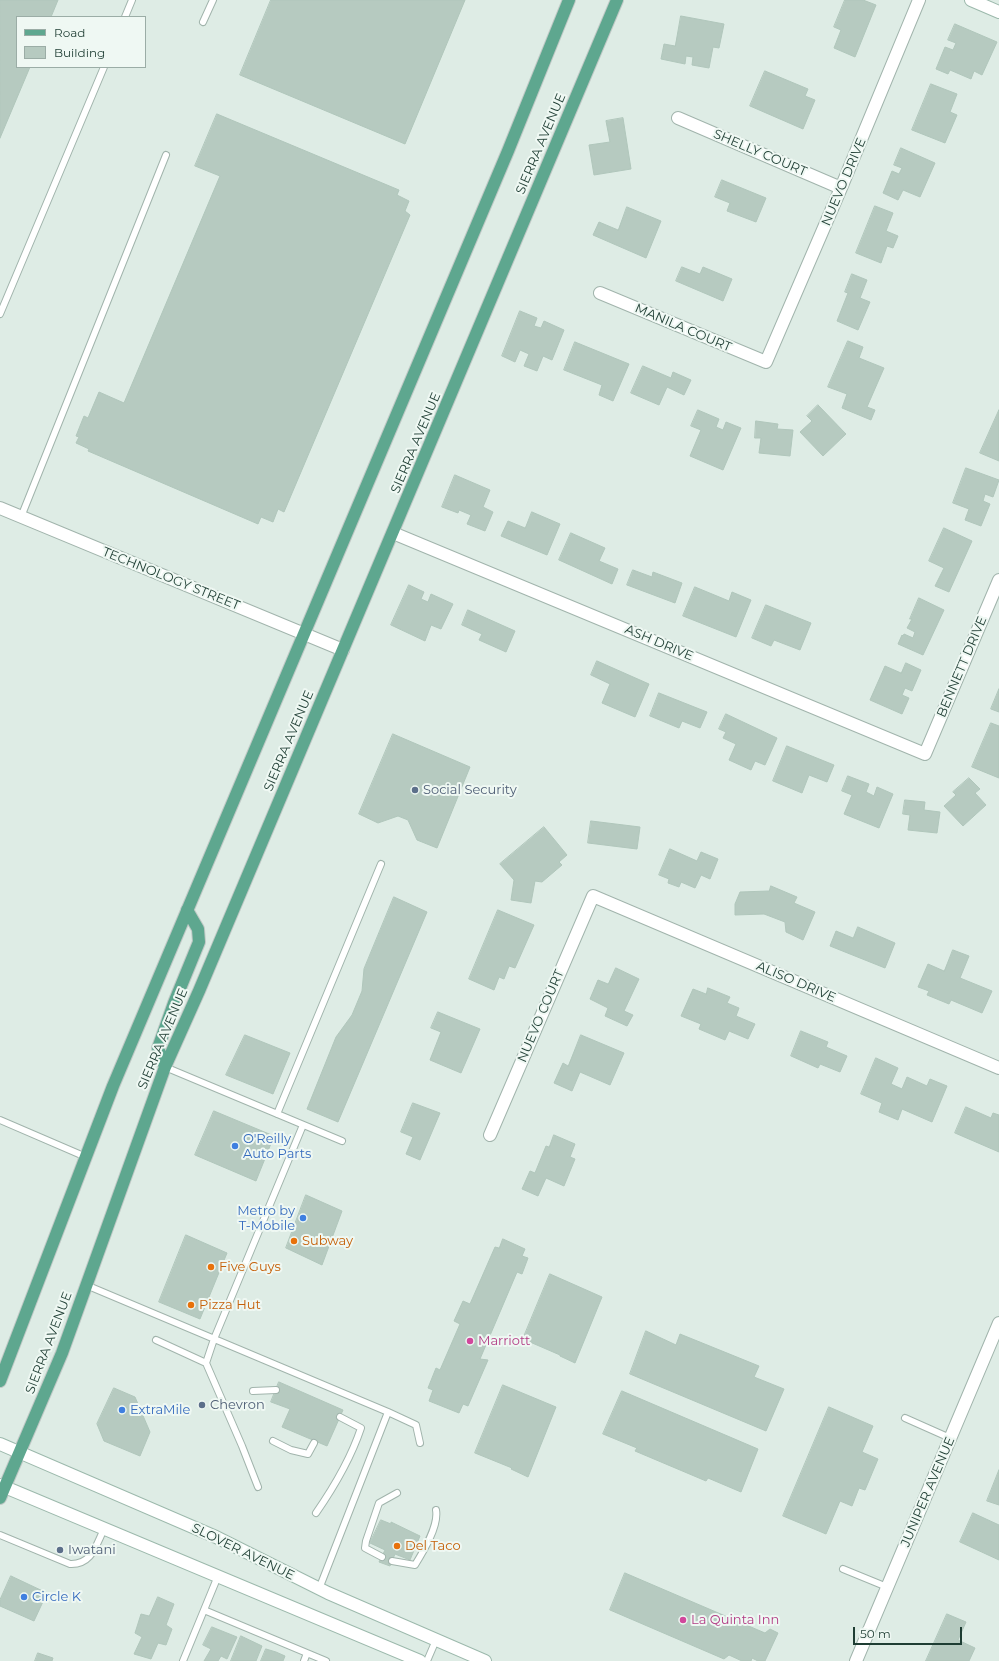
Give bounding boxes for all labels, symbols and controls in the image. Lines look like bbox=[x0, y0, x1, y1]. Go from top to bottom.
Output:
legend bbox=[16, 16, 146, 68]
text: Road bbox=[54, 25, 85, 40]
text: Building bbox=[54, 45, 105, 60]
street label: SIERRA AVENUE bbox=[513, 91, 569, 197]
street label: SHELLY COURT bbox=[711, 126, 809, 180]
street label: NUEVO DRIVE bbox=[818, 136, 870, 228]
street label: MANILA COURT bbox=[632, 301, 734, 355]
street label: SIERRA AVENUE bbox=[388, 390, 444, 496]
street label: TECHNOLOGY STREET bbox=[100, 544, 242, 614]
street label: BENNETT DRIVE bbox=[934, 614, 990, 720]
street label: ASH DRIVE bbox=[622, 622, 696, 664]
street label: SIERRA AVENUE bbox=[261, 688, 317, 794]
place label: Social Security bbox=[423, 782, 517, 798]
marker: Social Security bbox=[410, 785, 420, 795]
street label: ALISO DRIVE bbox=[754, 958, 838, 1006]
street label: NUEVO COURT bbox=[514, 967, 568, 1065]
street label: SIERRA AVENUE bbox=[135, 986, 191, 1092]
place label: O'Reilly Auto Parts bbox=[243, 1131, 311, 1162]
marker: O'Reilly Auto Parts bbox=[230, 1141, 240, 1151]
place label: Metro by T-Mobile bbox=[237, 1203, 295, 1234]
marker: Metro by T-Mobile bbox=[298, 1213, 308, 1223]
place label: Subway bbox=[302, 1233, 353, 1249]
marker: Subway bbox=[289, 1236, 299, 1246]
place label: Five Guys bbox=[219, 1259, 281, 1275]
marker: Five Guys bbox=[206, 1262, 216, 1272]
street label: SIERRA AVENUE bbox=[22, 1290, 76, 1396]
place label: Pizza Hut bbox=[199, 1297, 261, 1313]
marker: Pizza Hut bbox=[186, 1300, 196, 1310]
place label: Marriott bbox=[478, 1333, 530, 1349]
marker: Marriott bbox=[465, 1336, 475, 1346]
place label: Chevron bbox=[210, 1397, 265, 1413]
marker: Chevron bbox=[197, 1400, 207, 1410]
place label: ExtraMile bbox=[130, 1402, 190, 1418]
marker: ExtraMile bbox=[117, 1405, 127, 1415]
street label: JUNIPER AVENUE bbox=[898, 1435, 958, 1549]
street label: SLOVER AVENUE bbox=[189, 1520, 297, 1584]
place label: Del Taco bbox=[405, 1538, 461, 1554]
marker: Del Taco bbox=[392, 1541, 402, 1551]
place label: Iwatani bbox=[68, 1542, 116, 1558]
marker: Iwatani bbox=[55, 1545, 65, 1555]
place label: Circle K bbox=[32, 1589, 81, 1605]
marker: Circle K bbox=[19, 1592, 29, 1602]
place label: La Quinta Inn bbox=[691, 1612, 779, 1628]
marker: La Quinta Inn bbox=[678, 1615, 688, 1625]
scale bar bbox=[855, 1619, 964, 1645]
text: 50 m bbox=[860, 1626, 891, 1641]

